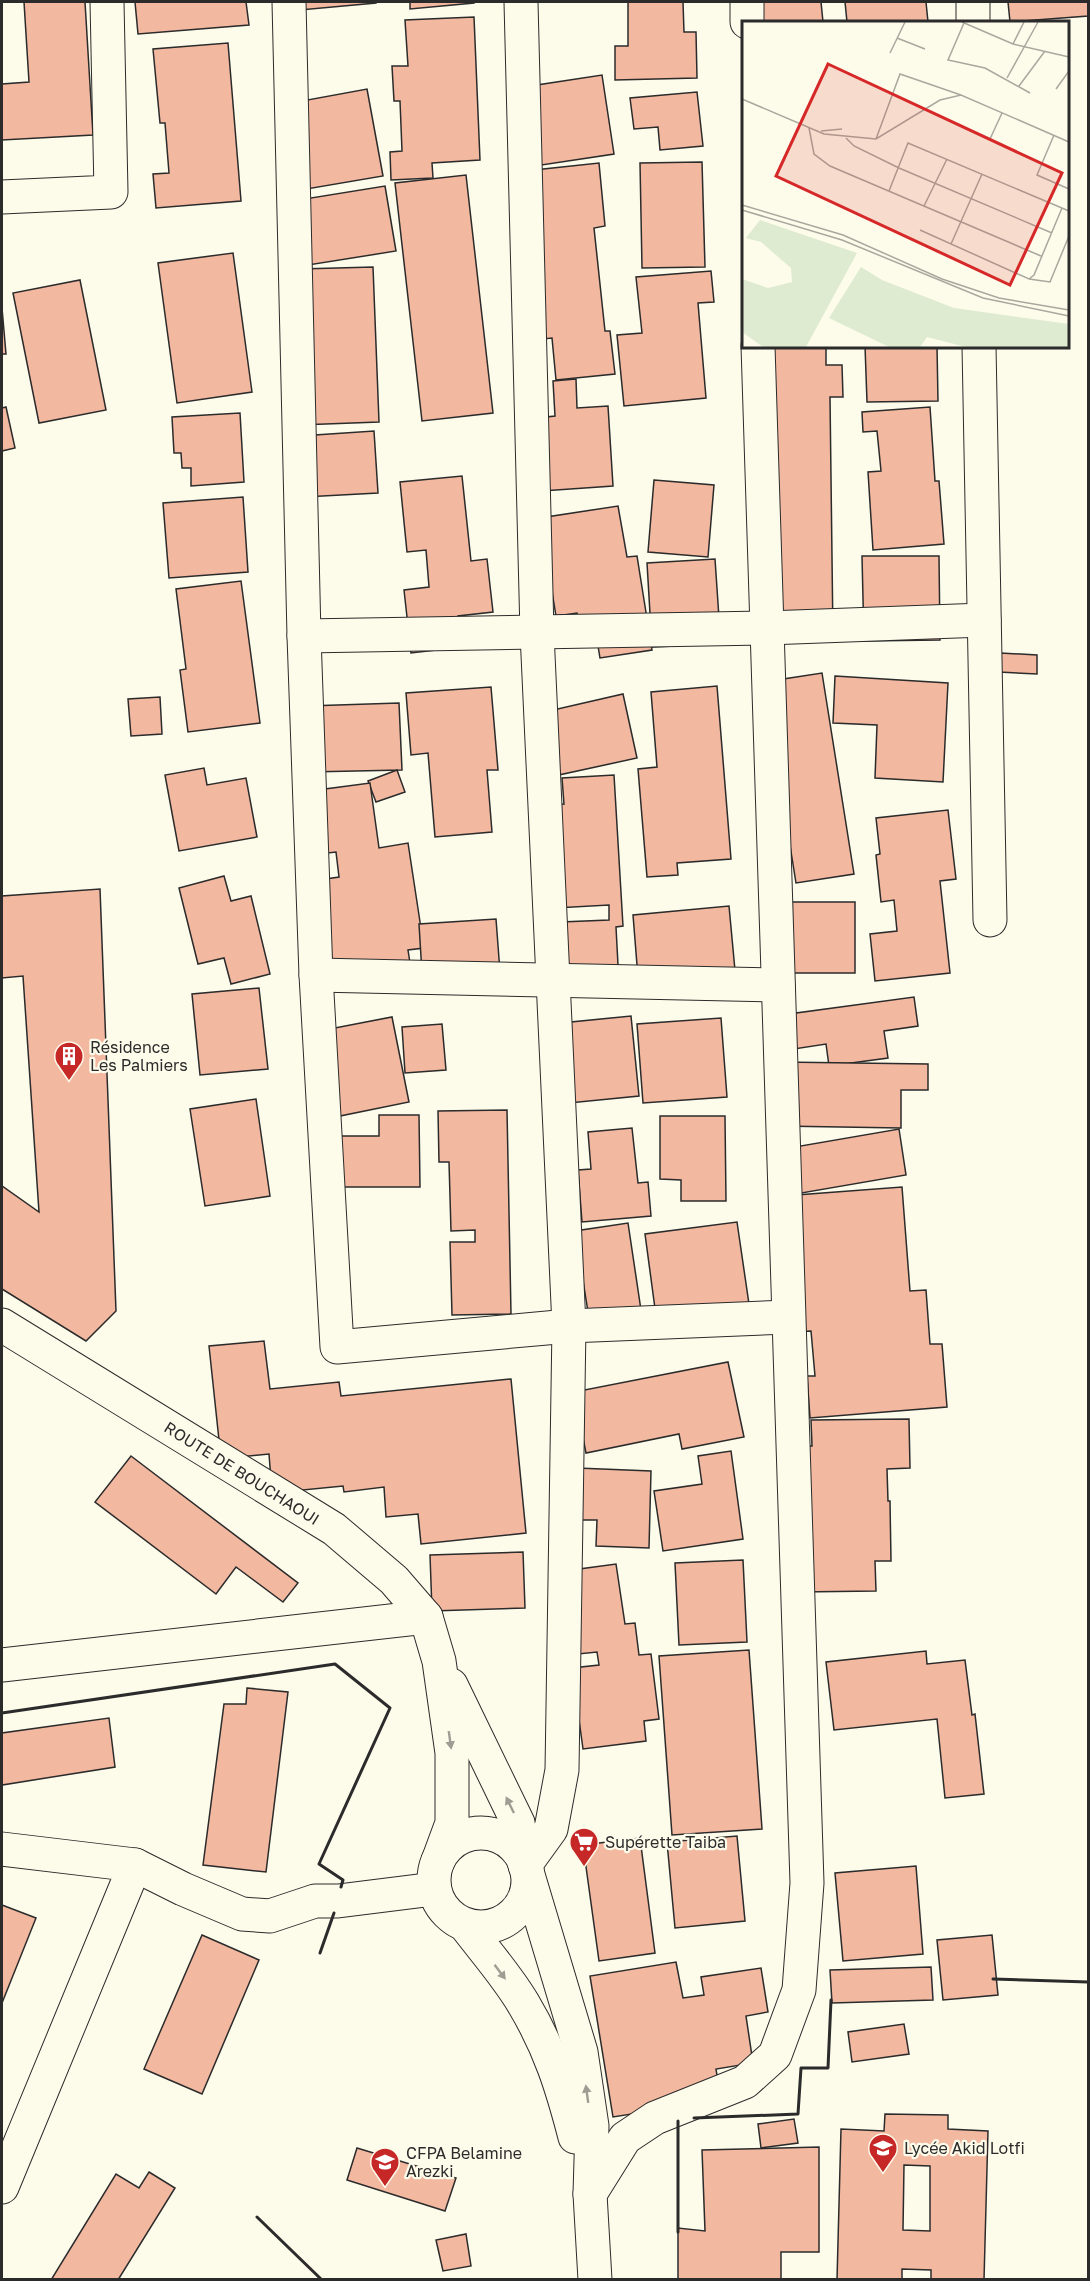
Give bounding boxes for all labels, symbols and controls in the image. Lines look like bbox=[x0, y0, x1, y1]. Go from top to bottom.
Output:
inset map bbox=[742, 21, 1069, 348]
place label: Résidence Les Palmiers bbox=[90, 1037, 188, 1075]
building icon: Résidence Les Palmiers bbox=[53, 1040, 85, 1082]
street label: ROUTE DE BOUCHAOUI bbox=[161, 1417, 323, 1529]
one-way arrow bbox=[445, 1731, 454, 1750]
one-way arrow bbox=[505, 1796, 515, 1814]
supermarket icon: Supérette Taiba bbox=[568, 1826, 600, 1868]
place label: Supérette Taiba bbox=[605, 1832, 726, 1852]
one-way arrow bbox=[494, 1963, 506, 1979]
one-way arrow bbox=[583, 2084, 592, 2103]
school or university icon: Lycée Akid Lotfi bbox=[867, 2132, 899, 2174]
place label: Lycée Akid Lotfi bbox=[904, 2138, 1025, 2158]
place label: CFPA Belamine Arezki bbox=[406, 2143, 522, 2181]
school or university icon: CFPA Belamine Arezki bbox=[369, 2146, 401, 2188]

